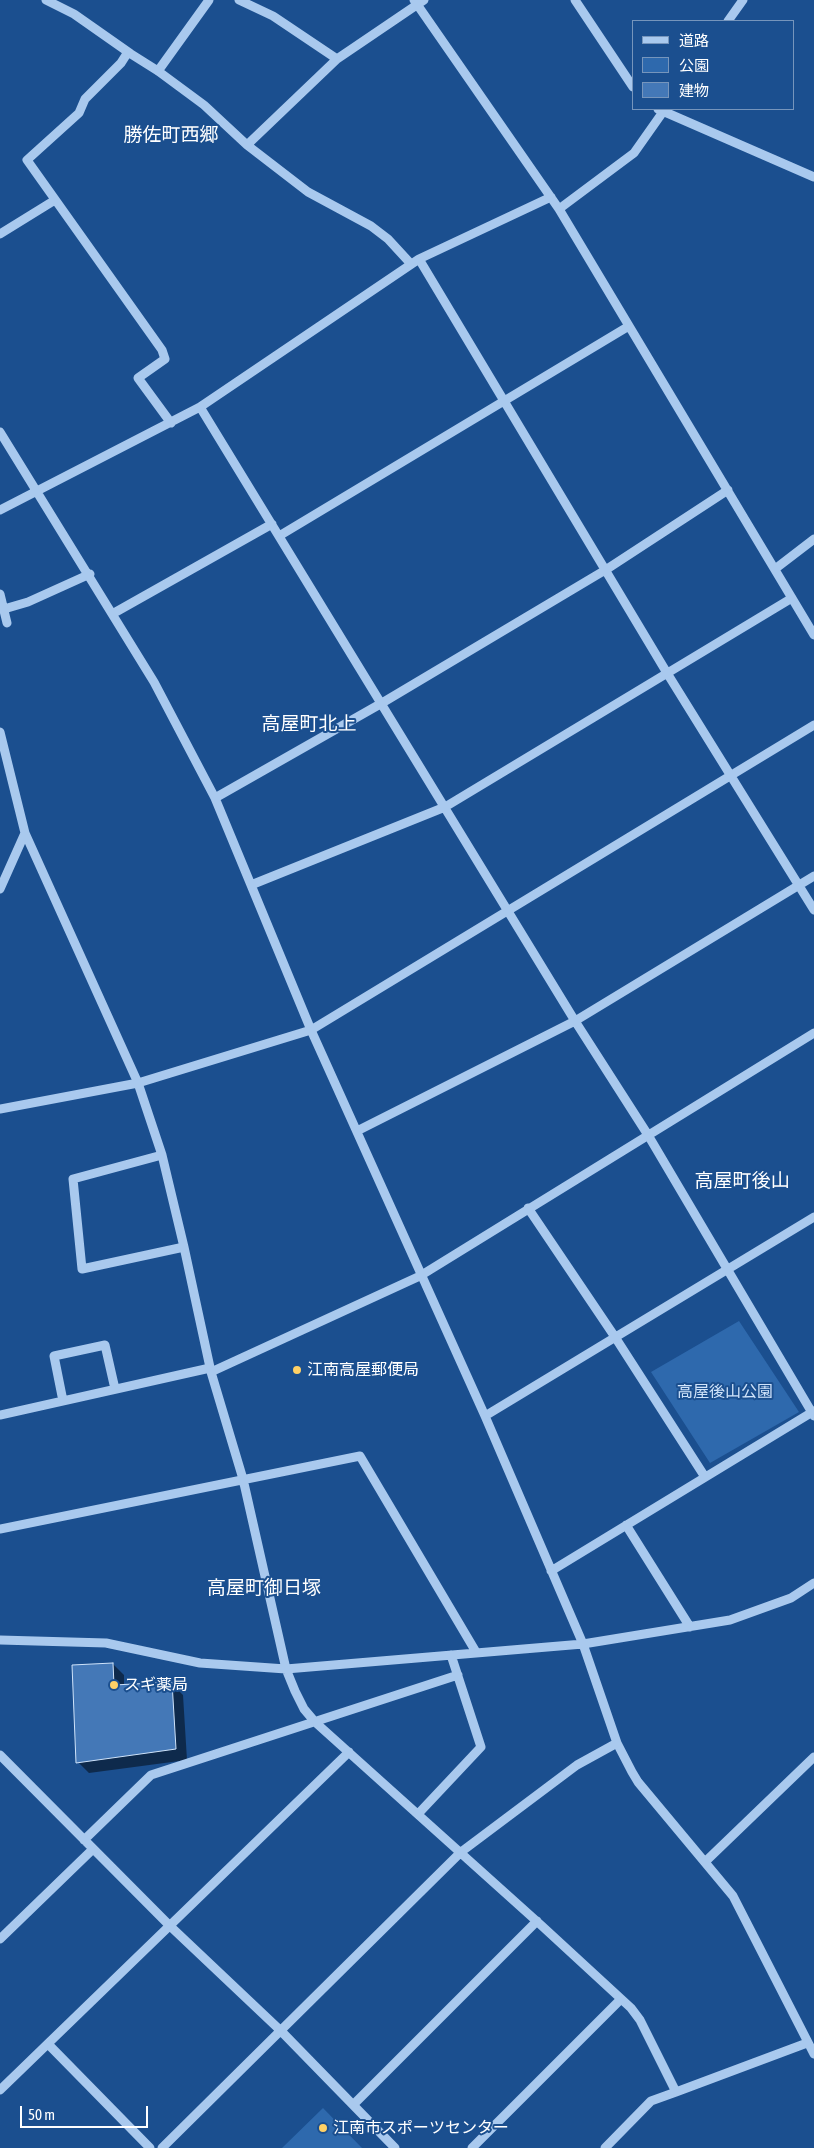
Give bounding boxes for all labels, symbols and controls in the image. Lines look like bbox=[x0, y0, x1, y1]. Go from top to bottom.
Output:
legend bbox=[632, 20, 794, 110]
text: 道路 bbox=[679, 32, 709, 49]
text: 公園 bbox=[679, 57, 709, 74]
text: 建物 bbox=[679, 82, 709, 99]
district label: 勝佐町西郷 bbox=[124, 124, 218, 146]
district label: 高屋町北上 bbox=[262, 713, 356, 735]
district label: 高屋町後山 bbox=[695, 1170, 789, 1192]
place label: 江南高屋郵便局 bbox=[307, 1360, 419, 1380]
marker: 江南高屋郵便局 bbox=[291, 1364, 303, 1376]
park label: 高屋後山公園 bbox=[677, 1382, 773, 1402]
district label: 高屋町御日塚 bbox=[207, 1577, 321, 1599]
place label: スギ薬局 bbox=[124, 1675, 188, 1695]
marker: スギ薬局 bbox=[108, 1679, 120, 1691]
scale bar bbox=[22, 2096, 150, 2128]
text: 50 m bbox=[28, 2106, 55, 2123]
place label: 江南市スポーツセンター bbox=[333, 2118, 509, 2138]
marker: 江南市スポーツセンター bbox=[317, 2122, 329, 2134]

